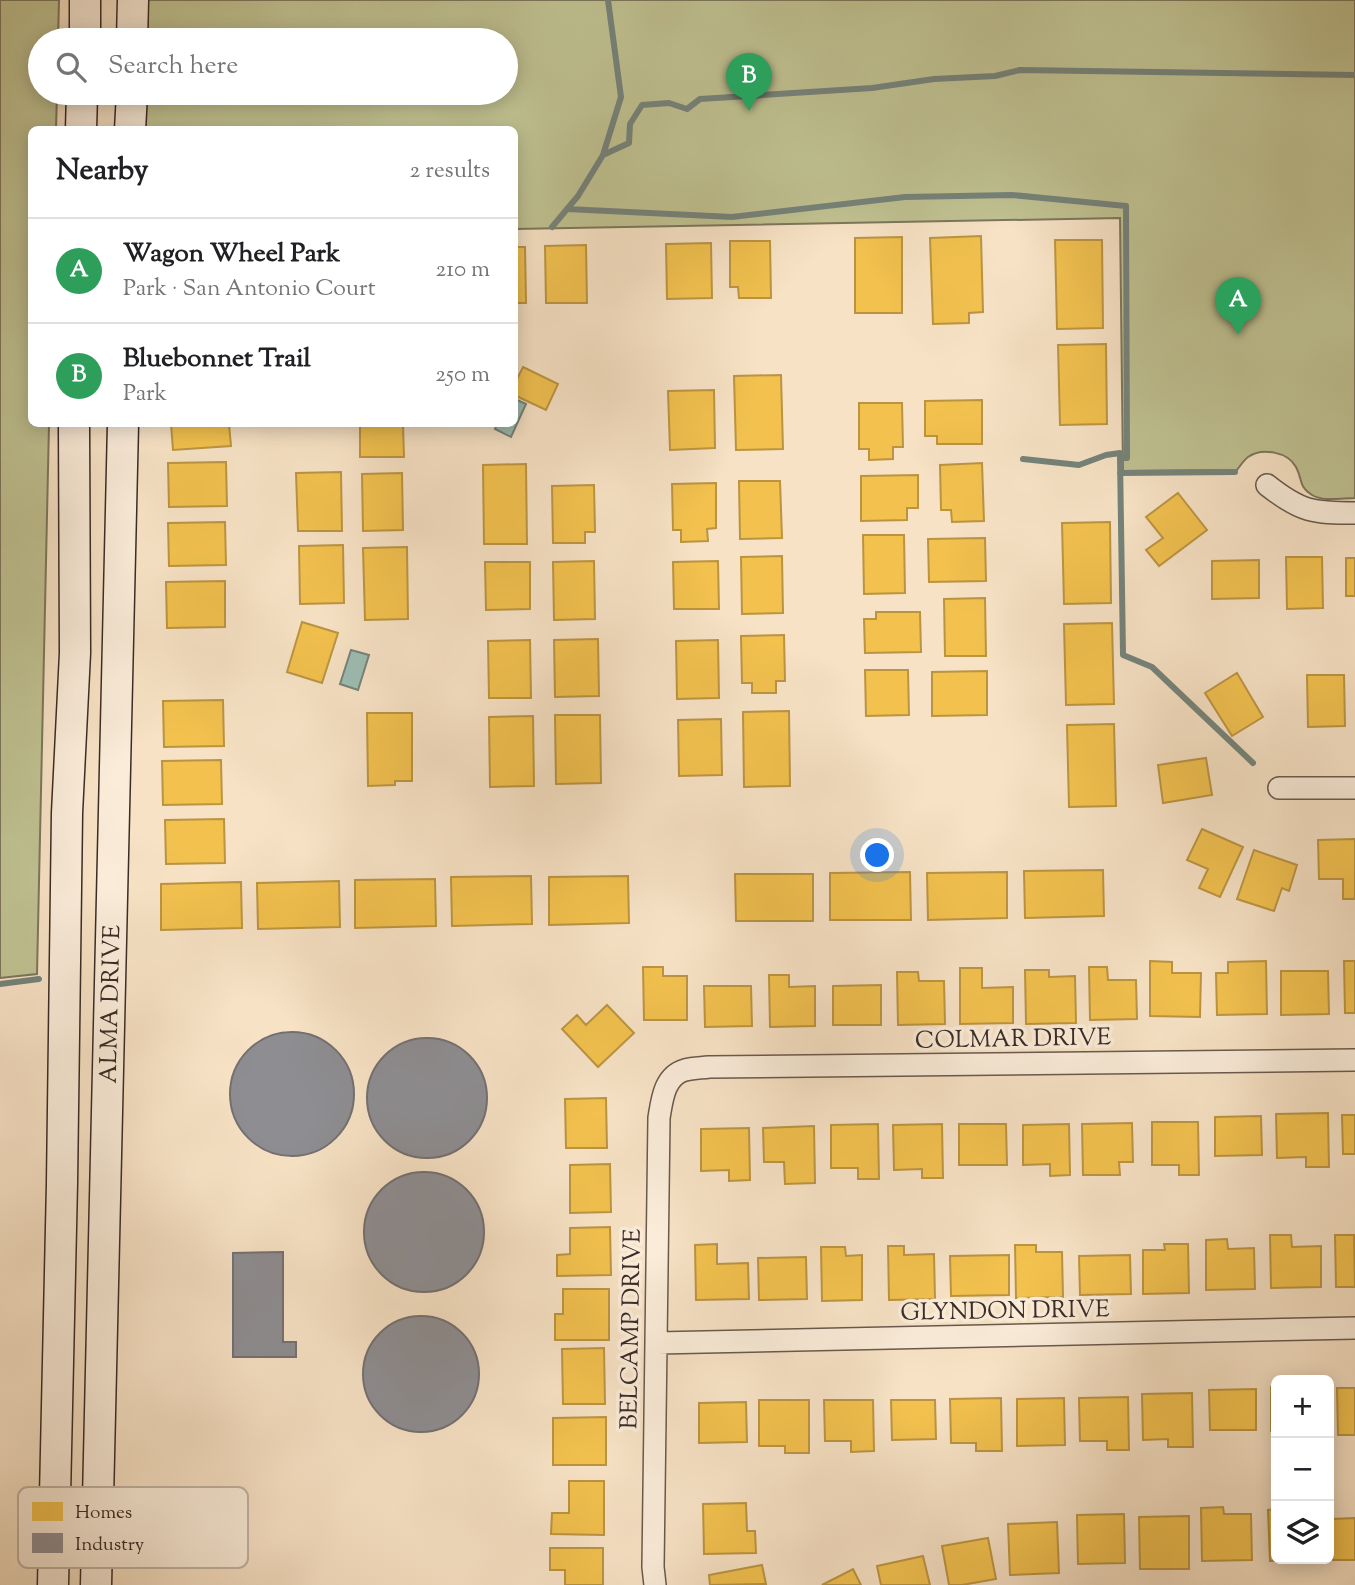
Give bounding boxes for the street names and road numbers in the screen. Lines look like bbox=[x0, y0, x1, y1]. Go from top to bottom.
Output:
street label: ALMA DRIVE bbox=[93, 924, 130, 1084]
street label: COLMAR DRIVE bbox=[915, 1021, 1112, 1059]
street label: BELCAMP DRIVE bbox=[613, 1228, 651, 1430]
street label: GLYNDON DRIVE bbox=[900, 1293, 1110, 1331]

